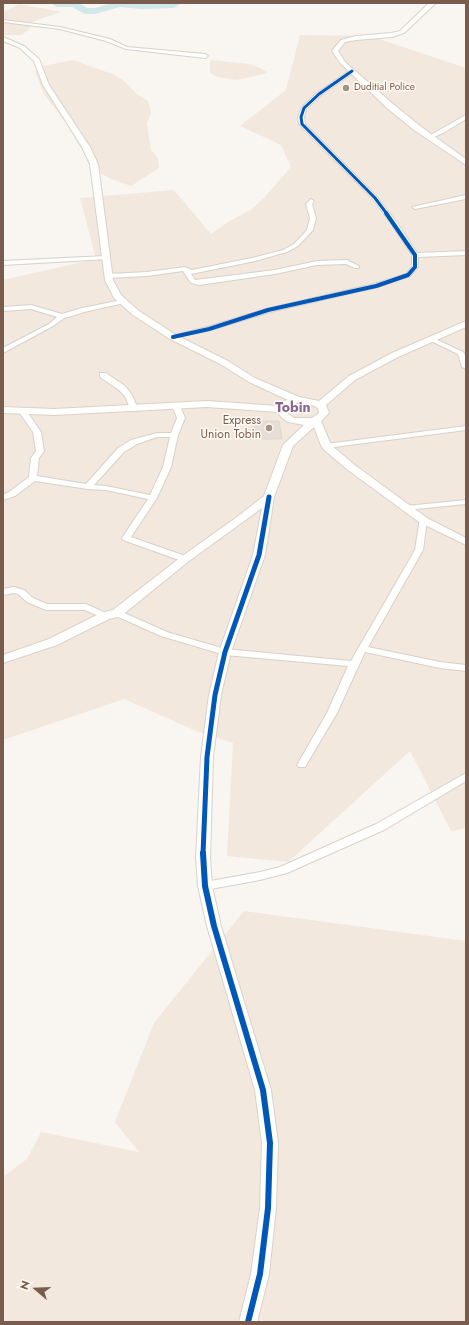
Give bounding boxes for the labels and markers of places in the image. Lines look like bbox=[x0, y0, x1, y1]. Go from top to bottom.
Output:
place label: Duditial Police bbox=[354, 82, 415, 94]
marker: Duditial Police bbox=[341, 83, 351, 93]
place label: Express Union Tobin bbox=[200, 414, 261, 442]
marker: Express Union Tobin bbox=[264, 423, 274, 433]

